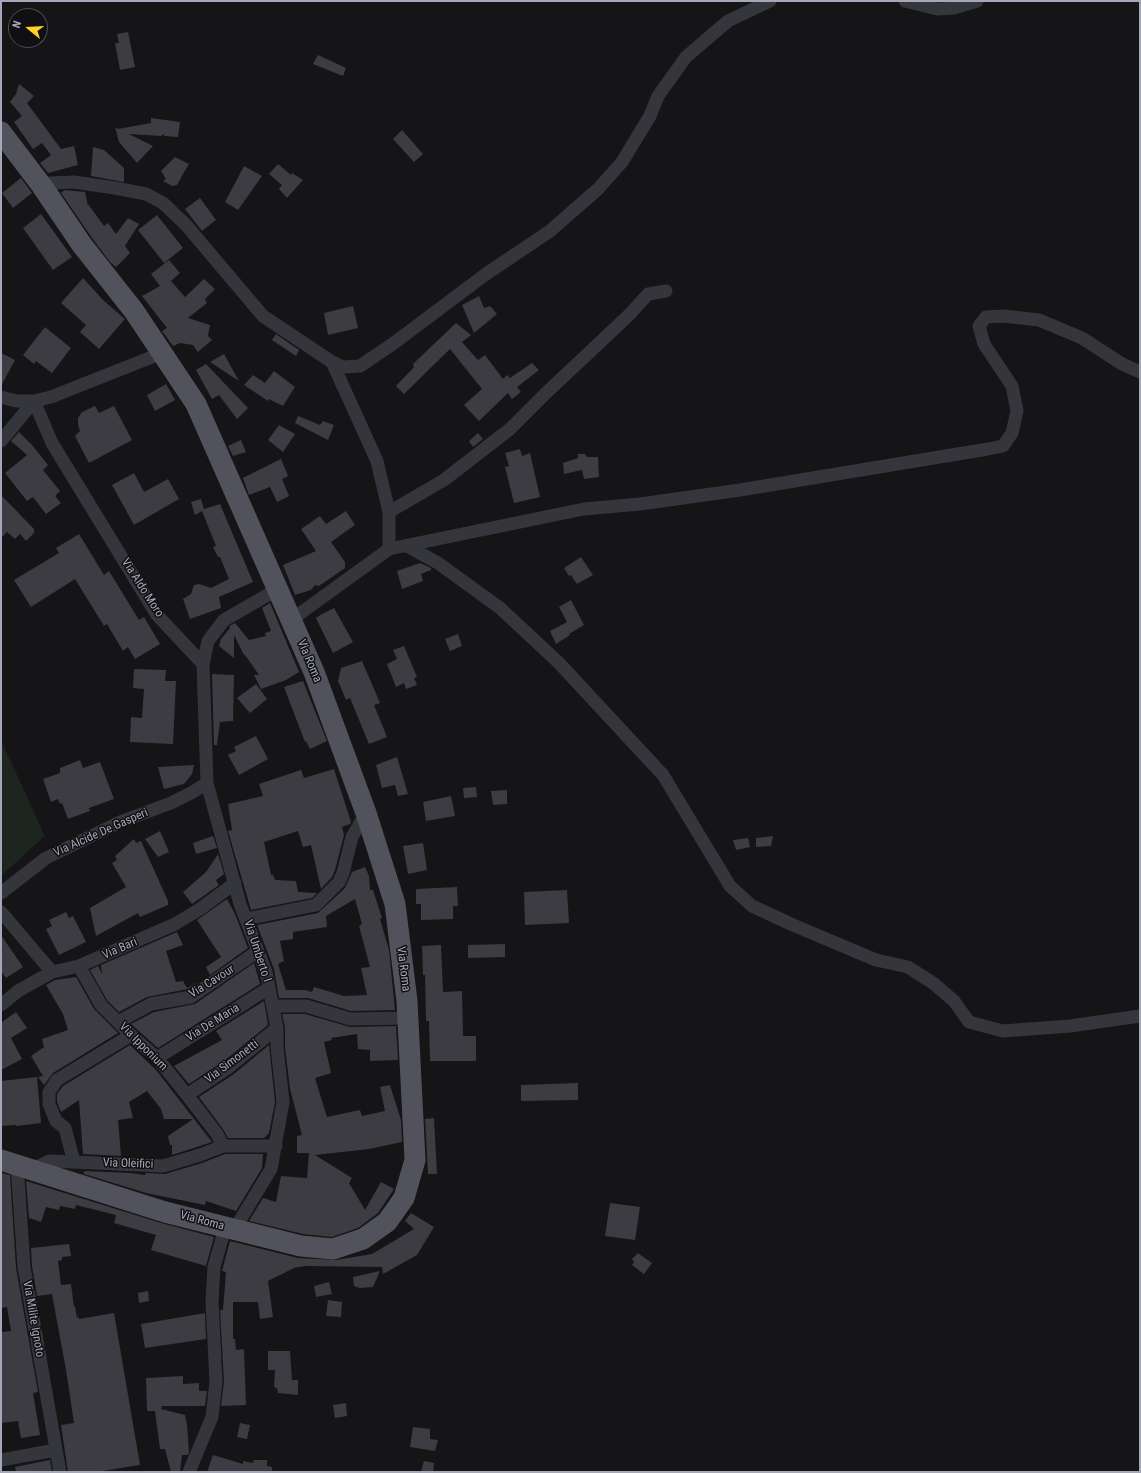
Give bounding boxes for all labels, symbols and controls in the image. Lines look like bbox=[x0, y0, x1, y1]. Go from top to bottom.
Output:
north arrow bbox=[8, 8, 48, 48]
text: N bbox=[10, 19, 24, 30]
street label: Via Aldo Moro bbox=[118, 556, 166, 620]
street label: Via Roma bbox=[294, 637, 324, 685]
street label: Via Alcide De Gasperi bbox=[52, 806, 150, 860]
street label: Via Umberto I bbox=[240, 918, 274, 984]
street label: Via Bari bbox=[100, 935, 140, 963]
street label: Via Roma bbox=[393, 946, 413, 992]
street label: Via Cavour bbox=[187, 962, 237, 1002]
street label: Via De Maria bbox=[184, 1001, 242, 1045]
street label: Via Ipponium bbox=[116, 1020, 170, 1074]
street label: Via Simonetti bbox=[202, 1037, 262, 1087]
street label: Via Oleifici bbox=[103, 1156, 153, 1172]
street label: Via Roma bbox=[178, 1208, 226, 1234]
street label: Via Milite Ignoto bbox=[19, 1280, 47, 1358]

